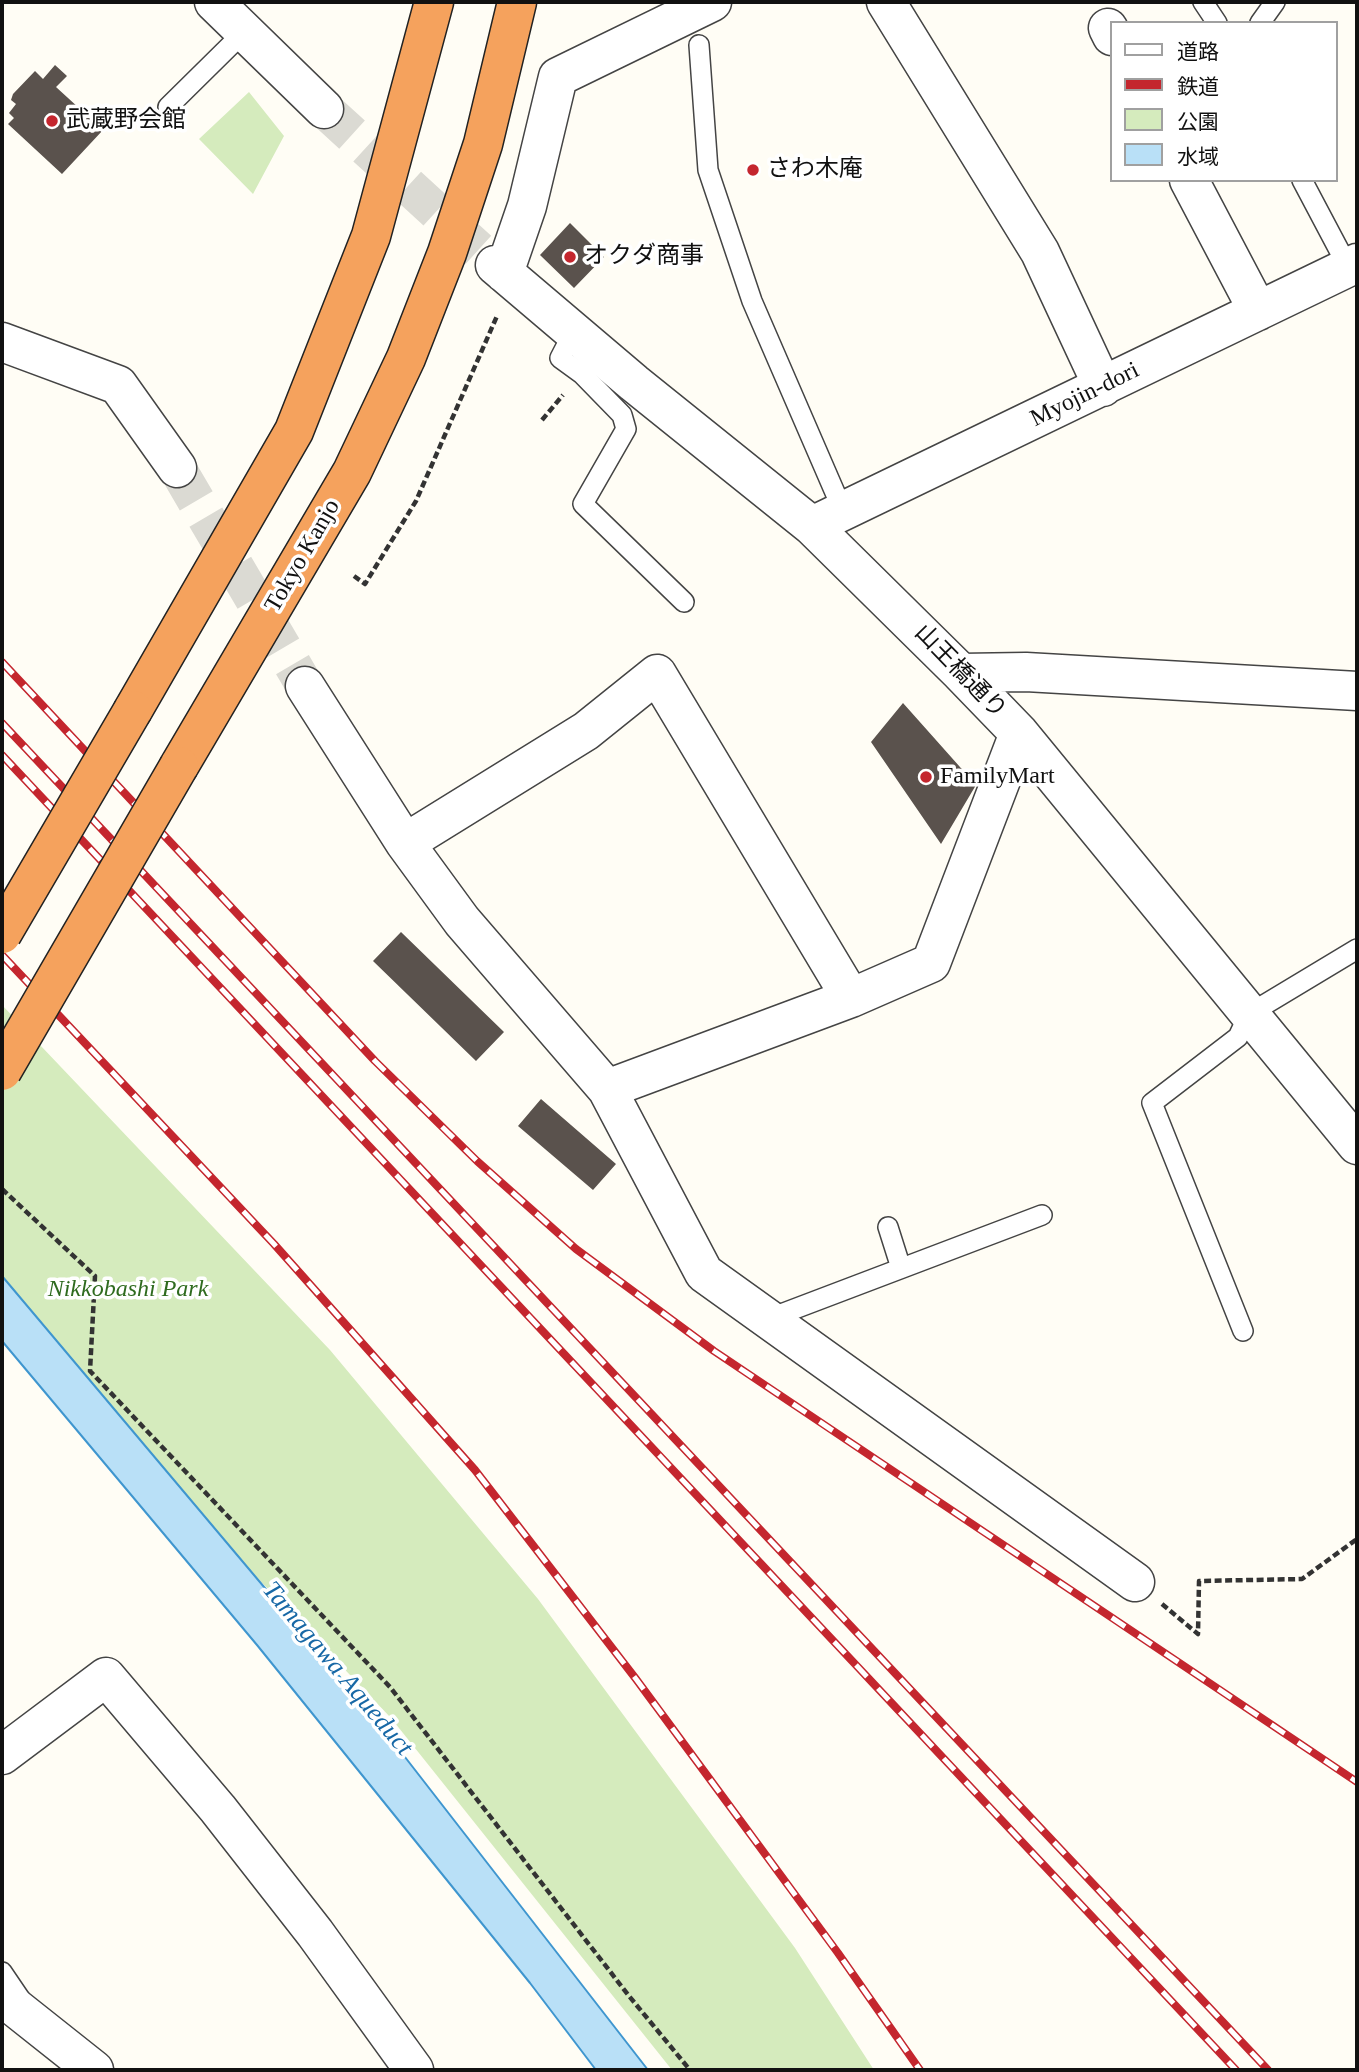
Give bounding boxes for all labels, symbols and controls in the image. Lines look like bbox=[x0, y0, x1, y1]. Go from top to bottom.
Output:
legend bbox=[1110, 21, 1338, 182]
text: 道路 bbox=[1177, 40, 1219, 64]
text: 鉄道 bbox=[1177, 75, 1219, 99]
place label: 武蔵野会館 bbox=[66, 107, 186, 135]
text: 公園 bbox=[1177, 110, 1219, 134]
marker: 武蔵野会館 bbox=[44, 113, 60, 129]
text: 水域 bbox=[1177, 145, 1219, 169]
place label: さわ木庵 bbox=[767, 156, 863, 184]
marker: さわ木庵 bbox=[745, 162, 761, 178]
place label: オクダ商事 bbox=[584, 243, 704, 271]
marker: オクダ商事 bbox=[562, 249, 578, 265]
street label: Myojin-dori bbox=[1026, 356, 1144, 434]
street label: Tokyo Kanjo bbox=[259, 494, 347, 618]
street label: 山王橋通り bbox=[908, 619, 1012, 725]
place label: FamilyMart bbox=[940, 763, 1055, 791]
marker: FamilyMart bbox=[918, 769, 934, 785]
park label: Nikkobashi Park bbox=[48, 1276, 208, 1304]
water label: Tamagawa Aqueduct bbox=[255, 1576, 419, 1762]

